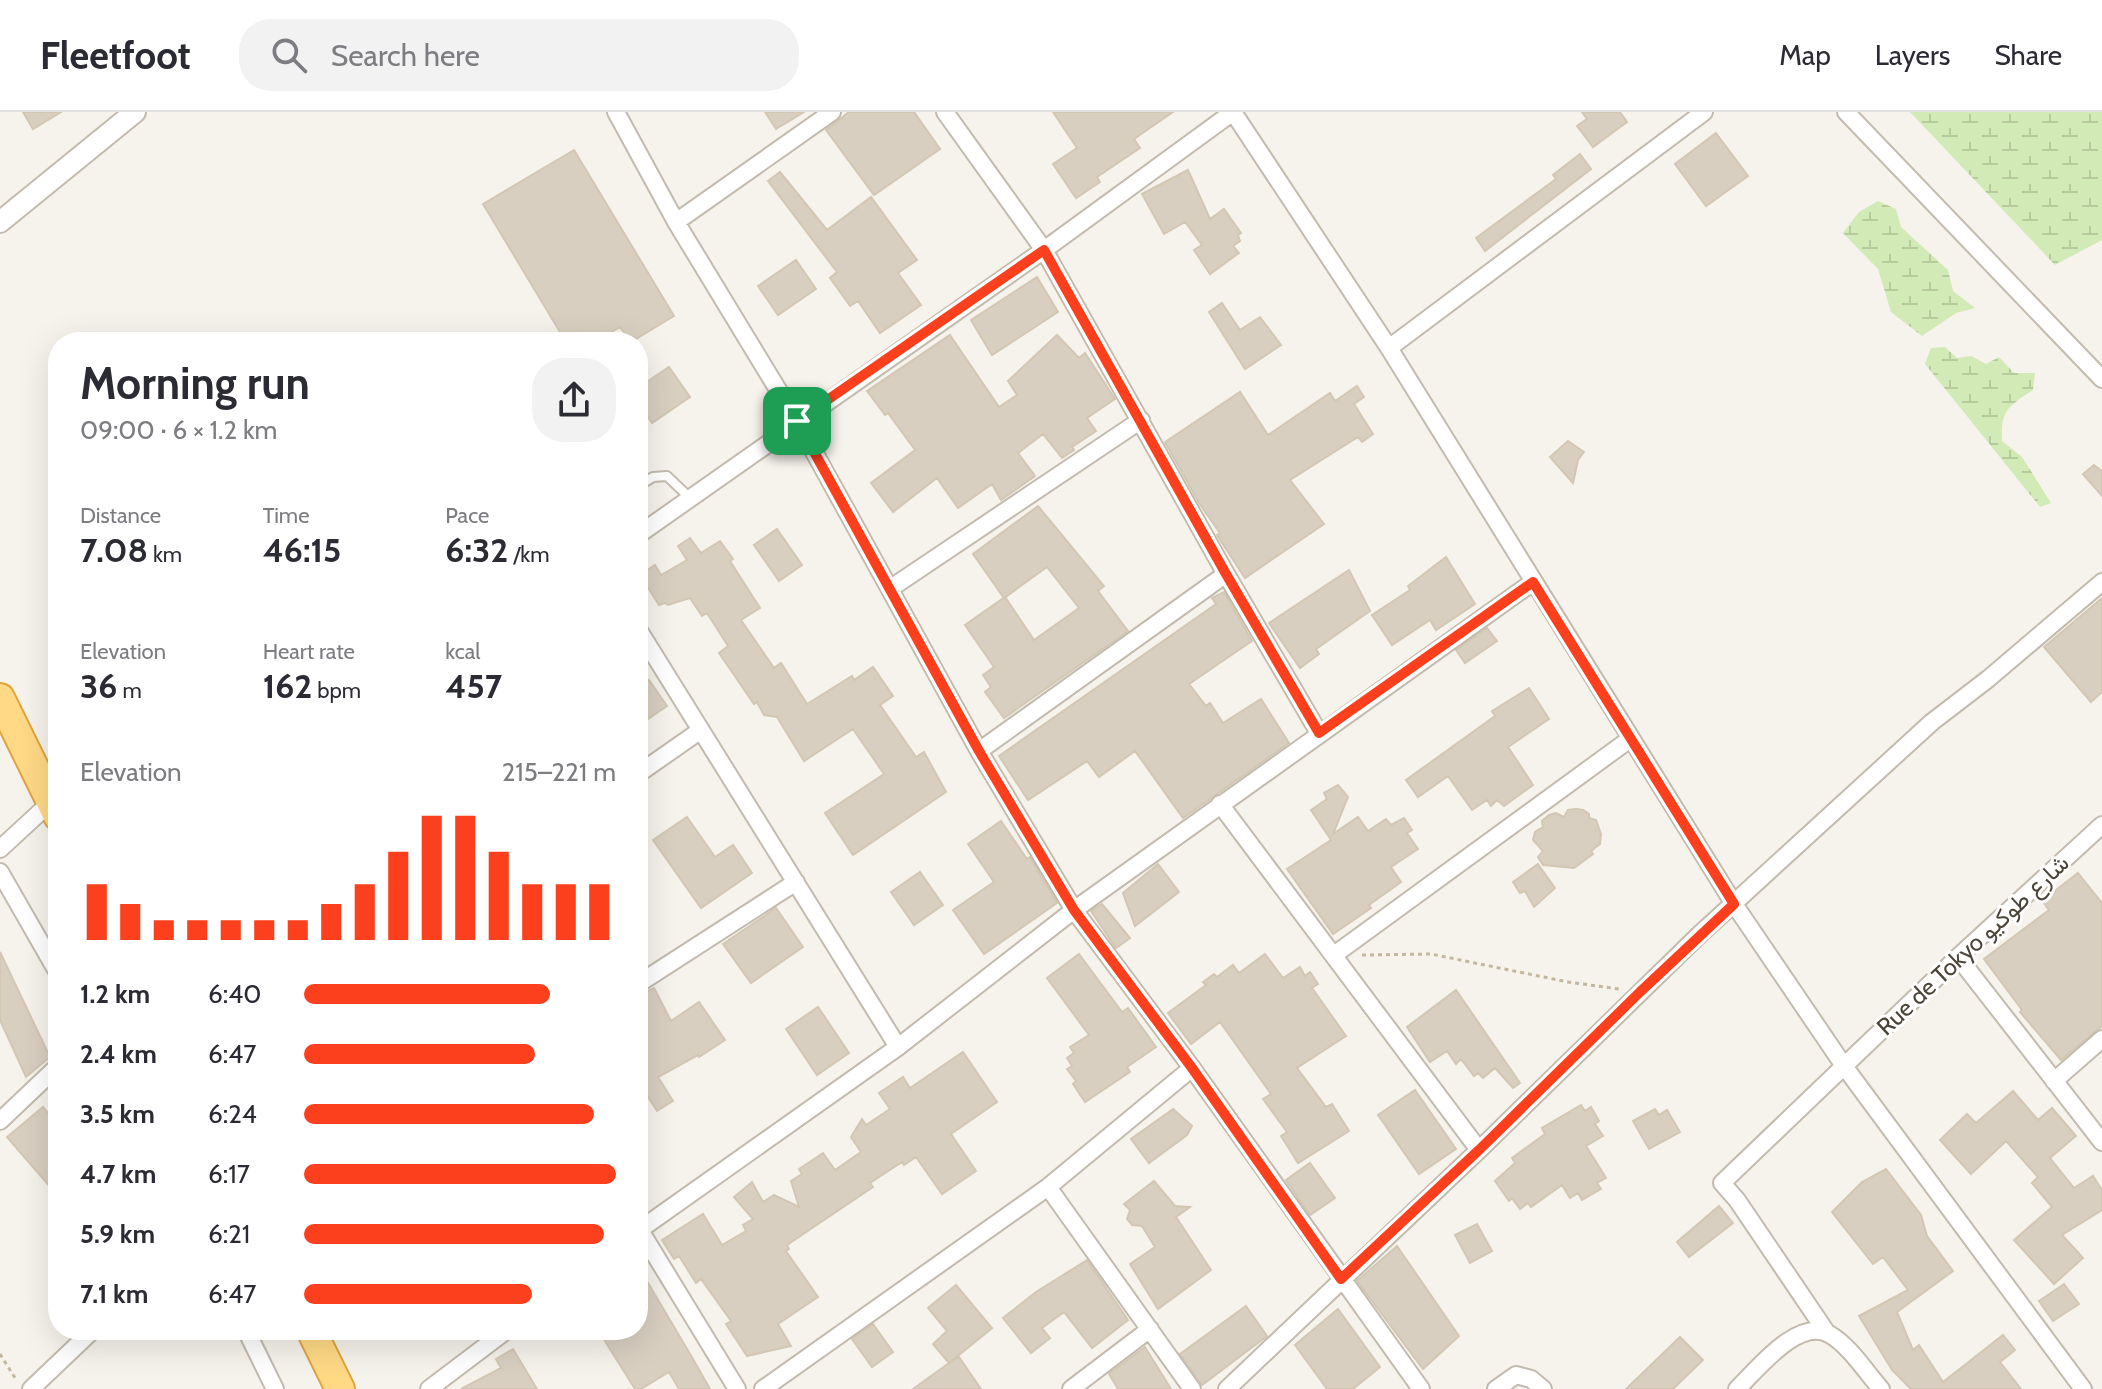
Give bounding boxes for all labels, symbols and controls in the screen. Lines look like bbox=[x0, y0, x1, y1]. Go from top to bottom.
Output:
search box bbox=[239, 19, 799, 91]
text: Fleetfoot bbox=[40, 32, 191, 79]
icon: search bbox=[267, 33, 311, 77]
text: Search here bbox=[331, 37, 480, 74]
text: Map bbox=[1779, 38, 1831, 72]
text: Layers bbox=[1875, 38, 1950, 72]
text: Share bbox=[1994, 38, 2062, 72]
text: Morning run bbox=[80, 357, 310, 410]
button: share bbox=[532, 358, 616, 442]
pin bbox=[763, 387, 831, 455]
icon: arrive bbox=[775, 399, 819, 443]
text: 09:00 · 6 × 1.2 km bbox=[80, 414, 277, 446]
text: Distance bbox=[80, 502, 161, 529]
text: Time bbox=[263, 502, 309, 529]
text: Pace bbox=[445, 502, 489, 529]
text: 7.08 bbox=[80, 529, 148, 571]
text: 46:15 bbox=[263, 529, 341, 571]
text: 6:32 bbox=[445, 529, 508, 571]
text: km bbox=[148, 541, 182, 568]
text: /km bbox=[508, 541, 550, 568]
text: Elevation bbox=[80, 638, 166, 665]
text: Heart rate bbox=[263, 638, 355, 665]
text: kcal bbox=[445, 638, 480, 665]
text: 36 bbox=[80, 665, 117, 707]
text: 162 bbox=[263, 665, 312, 707]
text: 457 bbox=[445, 665, 502, 707]
text: m bbox=[117, 677, 142, 704]
text: bpm bbox=[312, 677, 361, 704]
text: Elevation bbox=[80, 756, 182, 788]
text: 215–221 m bbox=[502, 756, 616, 788]
street label: Rue de Tokyo شارع طوكيو bbox=[1871, 848, 2076, 1043]
text: 1.2 km bbox=[80, 978, 150, 1010]
text: 6:40 bbox=[208, 978, 261, 1010]
text: 2.4 km bbox=[80, 1038, 157, 1070]
text: 6:47 bbox=[208, 1038, 256, 1070]
text: 3.5 km bbox=[80, 1098, 155, 1130]
text: 6:24 bbox=[208, 1098, 257, 1130]
text: 4.7 km bbox=[80, 1158, 156, 1190]
text: 6:17 bbox=[208, 1158, 250, 1190]
text: 5.9 km bbox=[80, 1218, 155, 1250]
text: 6:21 bbox=[208, 1218, 250, 1250]
text: 7.1 km bbox=[80, 1278, 148, 1310]
text: 6:47 bbox=[208, 1278, 256, 1310]

